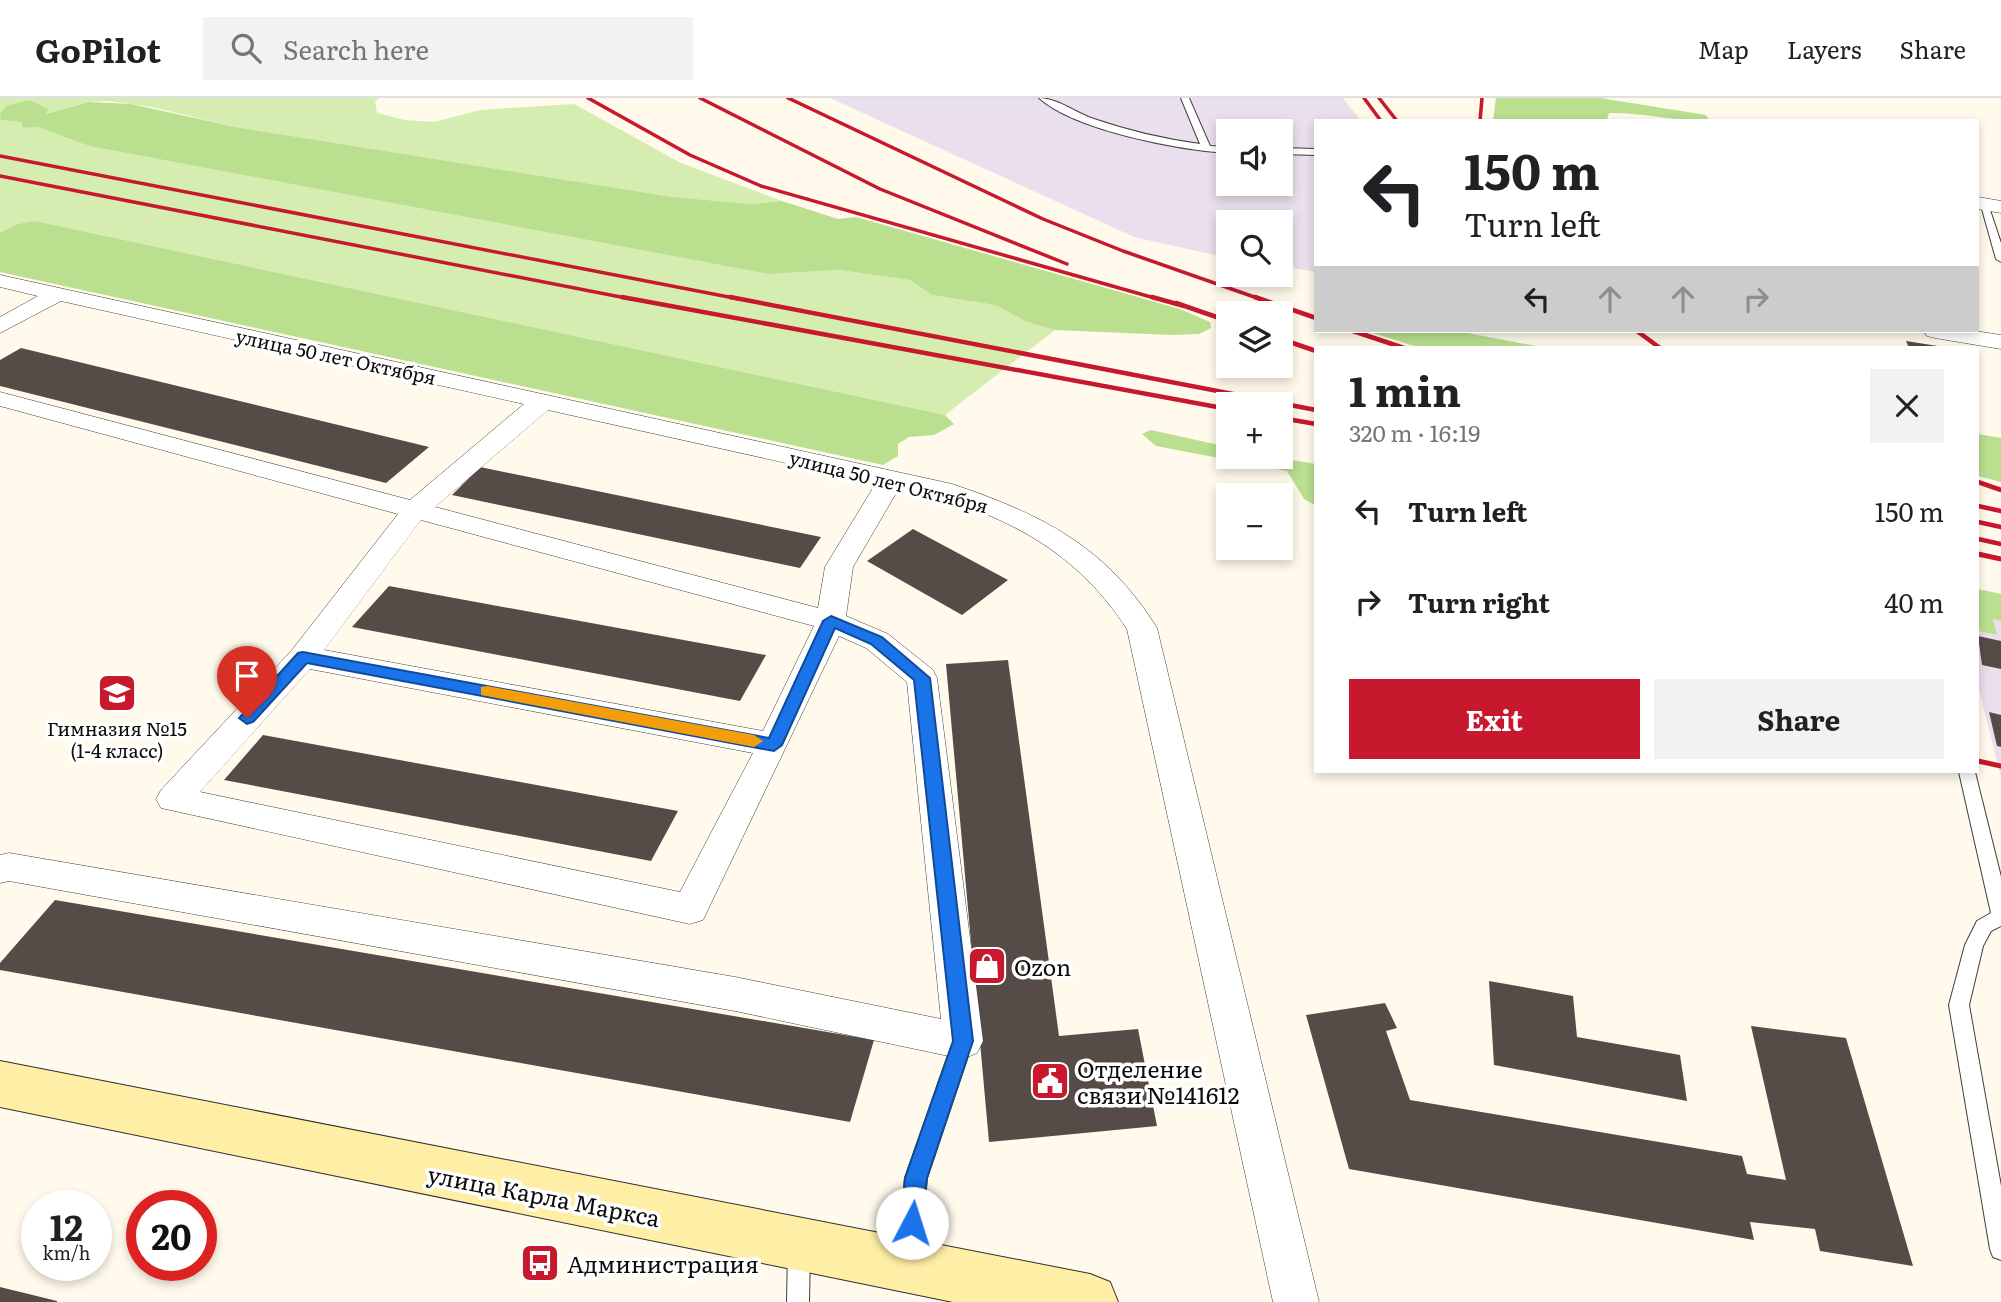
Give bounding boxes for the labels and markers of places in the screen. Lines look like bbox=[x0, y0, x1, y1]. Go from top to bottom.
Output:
pin bbox=[217, 646, 277, 718]
school or university icon: Гимназия №15 (1-4 класс) bbox=[96, 672, 138, 714]
place label: Гимназия №15 (1-4 класс) bbox=[47, 714, 187, 764]
shop icon: Ozon bbox=[966, 945, 1008, 987]
place label: Ozon bbox=[1014, 949, 1071, 983]
place label: Отделение связи №141612 bbox=[1077, 1051, 1239, 1111]
public building icon: Отделение связи №141612 bbox=[1029, 1060, 1071, 1102]
bus stop icon: Администрация bbox=[519, 1242, 561, 1284]
place label: Администрация bbox=[567, 1246, 759, 1280]

